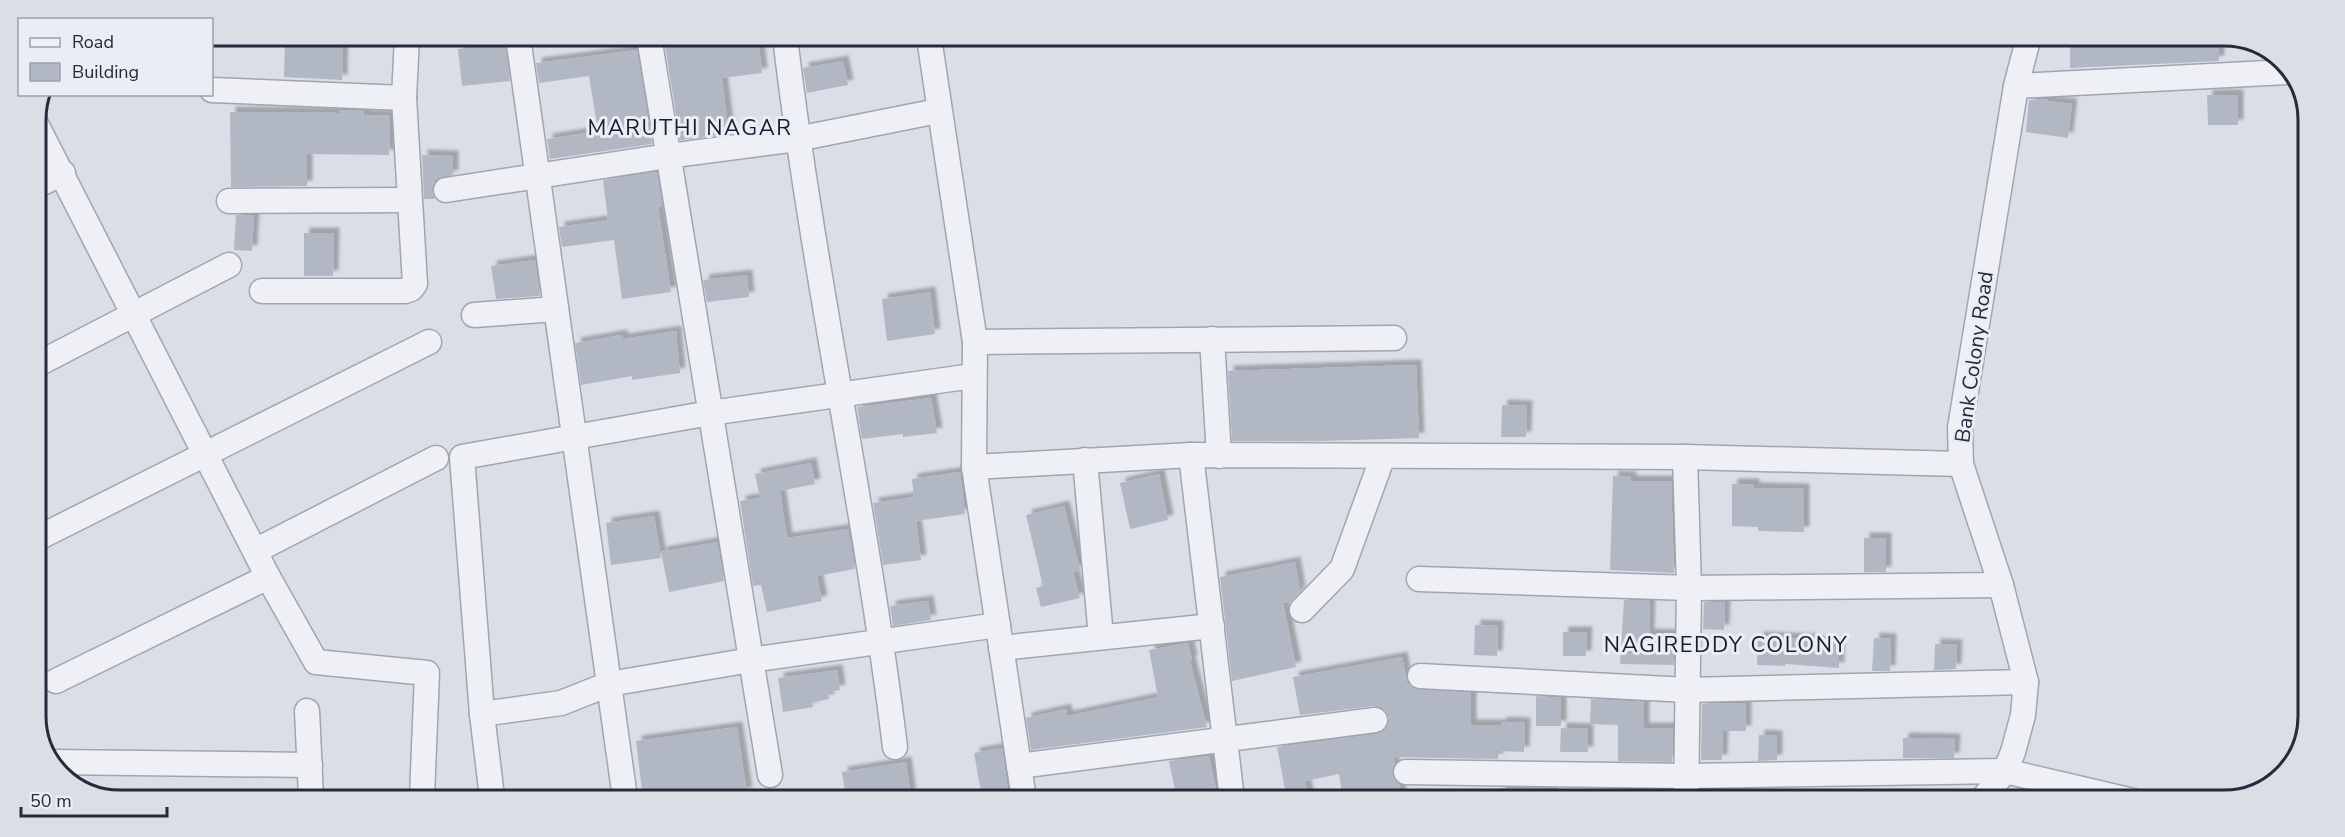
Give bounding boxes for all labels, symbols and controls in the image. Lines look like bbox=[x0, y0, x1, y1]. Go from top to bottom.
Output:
legend bbox=[18, 18, 213, 96]
text: Road bbox=[72, 30, 114, 54]
text: Building bbox=[72, 60, 139, 84]
district label: MARUTHI NAGAR bbox=[587, 113, 793, 143]
street label: Bank Colony Road bbox=[1948, 269, 2000, 445]
district label: NAGIREDDY COLONY bbox=[1604, 630, 1848, 660]
scale bar bbox=[21, 780, 166, 818]
text: 50 m bbox=[30, 789, 72, 813]

